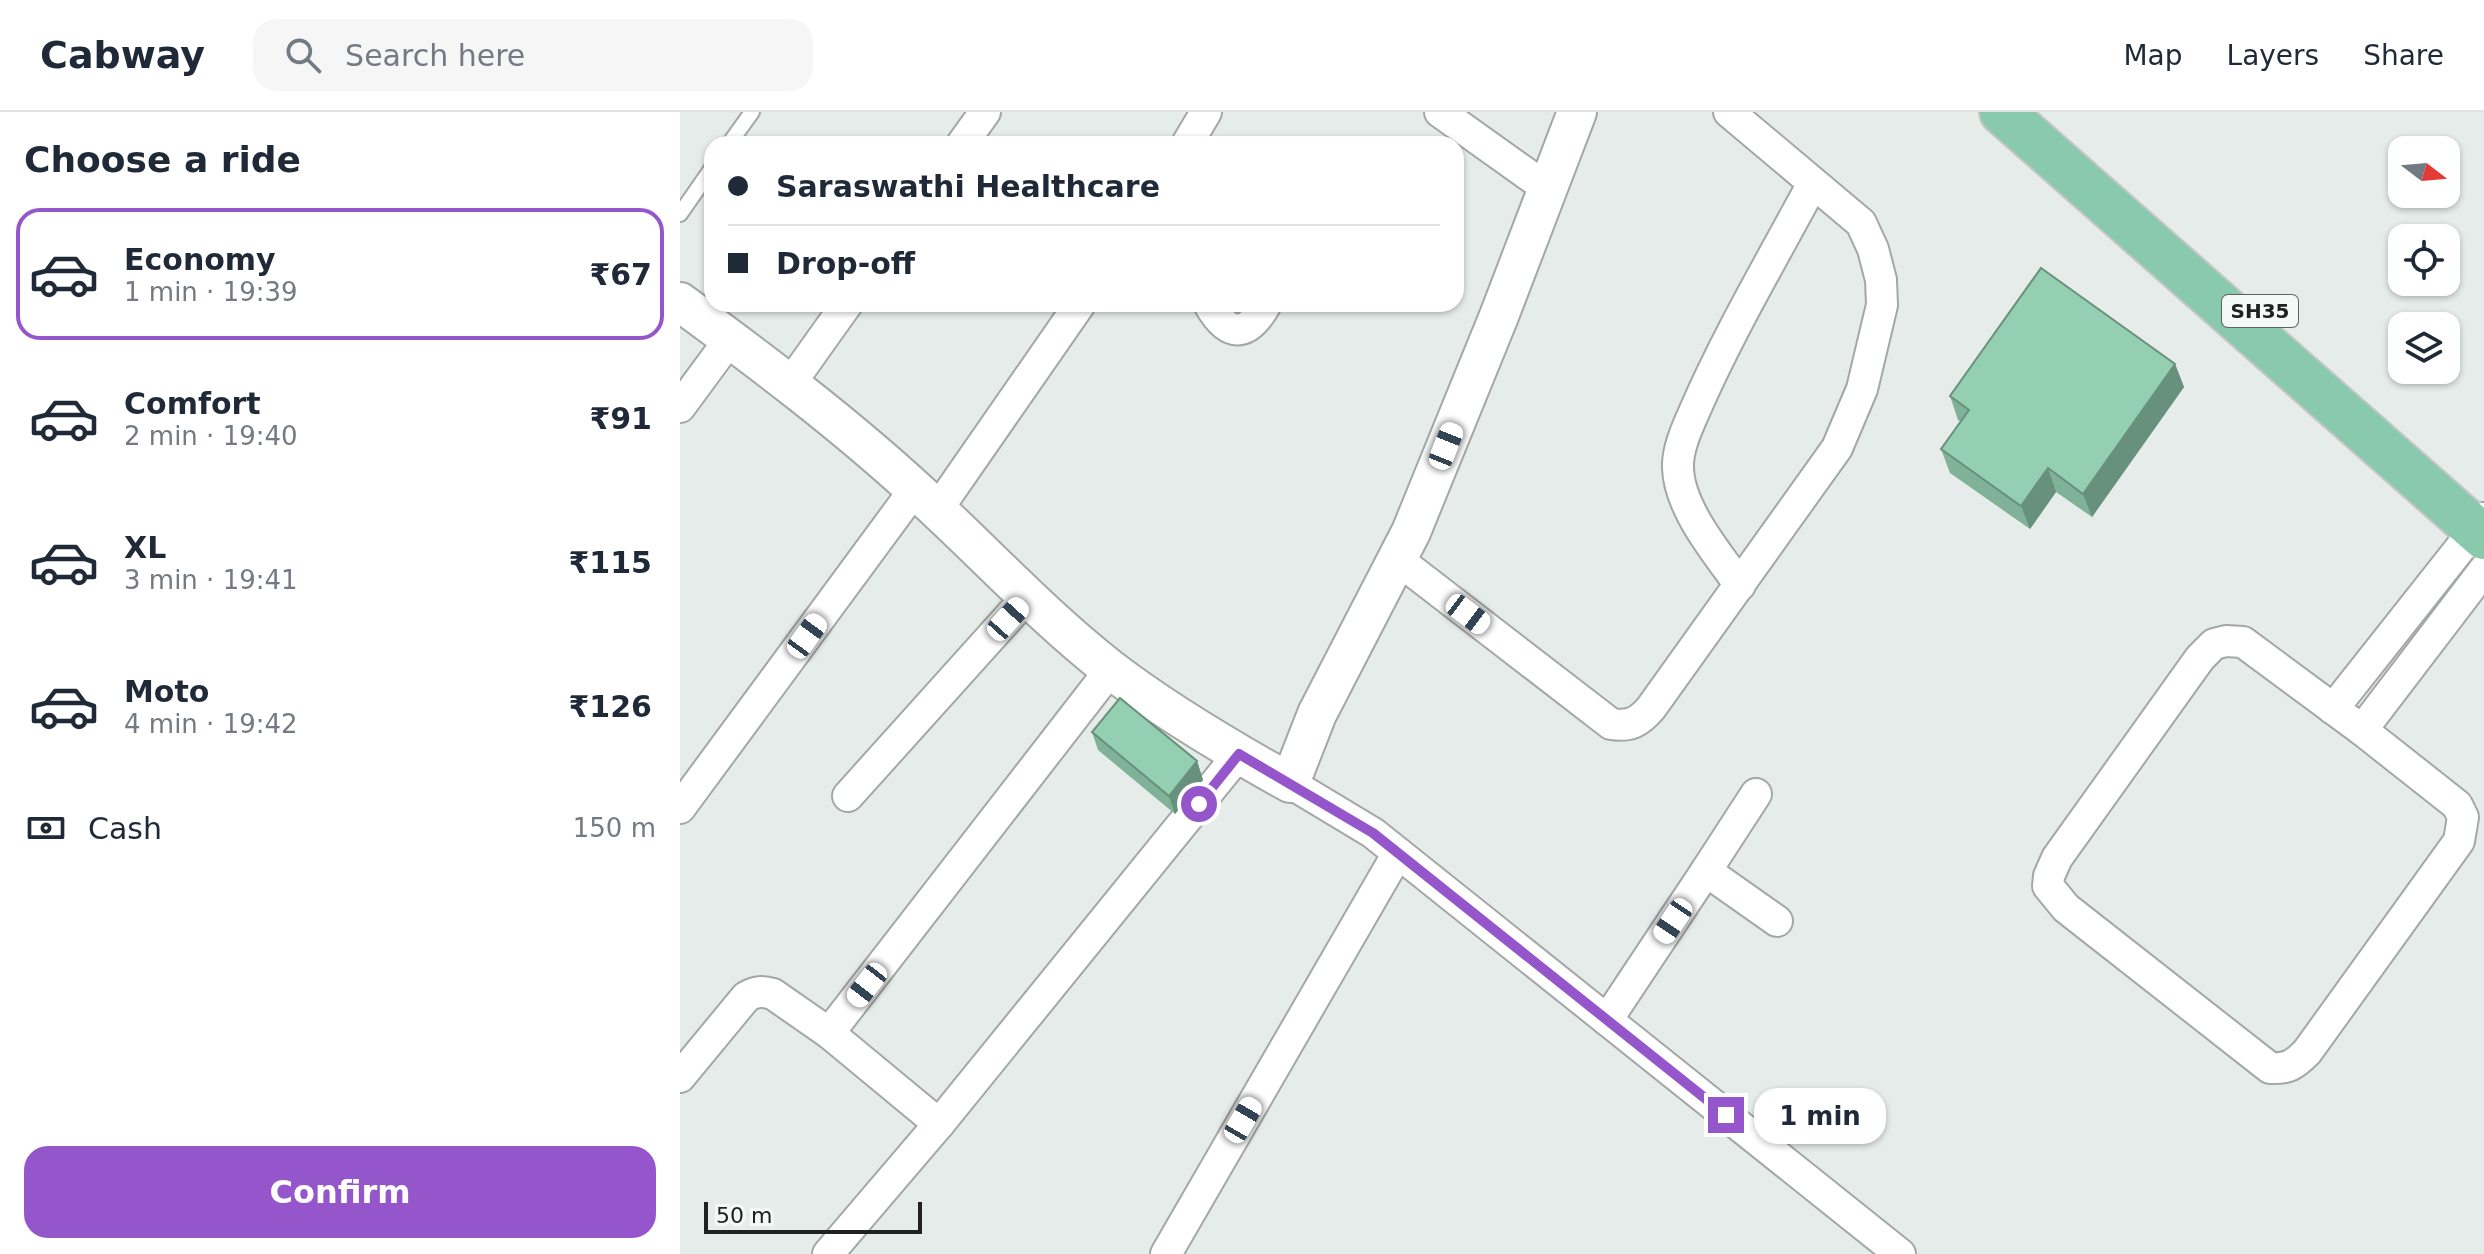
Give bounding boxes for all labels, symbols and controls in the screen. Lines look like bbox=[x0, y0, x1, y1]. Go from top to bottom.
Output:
search box bbox=[253, 19, 813, 91]
text: Cabway bbox=[40, 33, 205, 77]
icon: search bbox=[281, 33, 325, 77]
text: Search here bbox=[345, 38, 525, 73]
text: Map bbox=[2123, 39, 2183, 72]
text: Layers bbox=[2227, 39, 2319, 72]
text: Share bbox=[2363, 39, 2444, 72]
north arrow bbox=[2388, 136, 2460, 208]
map controls bbox=[2388, 136, 2460, 384]
text: Choose a ride bbox=[24, 139, 301, 180]
text: Saraswathi Healthcare bbox=[776, 169, 1160, 204]
button: locate bbox=[2388, 224, 2460, 296]
icon: car bbox=[28, 238, 100, 310]
text: Economy bbox=[124, 242, 276, 277]
text: Drop-off bbox=[776, 246, 915, 281]
text: ₹67 bbox=[589, 257, 652, 292]
text: 1 min · 19:39 bbox=[124, 277, 298, 307]
road number: SH35 bbox=[2222, 295, 2298, 327]
button: layers bbox=[2388, 312, 2460, 384]
icon: car bbox=[28, 382, 100, 454]
text: Comfort bbox=[124, 386, 261, 421]
text: ₹91 bbox=[589, 401, 652, 436]
car bbox=[1426, 419, 1466, 473]
text: 2 min · 19:40 bbox=[124, 421, 298, 451]
icon: car bbox=[28, 526, 100, 598]
text: XL bbox=[124, 530, 166, 565]
text: ₹115 bbox=[569, 545, 652, 580]
text: 3 min · 19:41 bbox=[124, 565, 298, 595]
car bbox=[1442, 590, 1494, 638]
car bbox=[983, 593, 1033, 645]
car bbox=[783, 610, 831, 662]
icon: car bbox=[28, 670, 100, 742]
text: Moto bbox=[124, 674, 209, 709]
text: ₹126 bbox=[569, 689, 652, 724]
text: 4 min · 19:42 bbox=[124, 709, 298, 739]
route start bbox=[1181, 786, 1217, 822]
icon: cash bbox=[24, 806, 68, 850]
text: Cash bbox=[88, 811, 162, 846]
text: 150 m bbox=[573, 813, 656, 843]
car bbox=[1650, 894, 1696, 948]
car bbox=[843, 959, 891, 1011]
callout: 1 min bbox=[1754, 1087, 1886, 1143]
car bbox=[1221, 1093, 1265, 1147]
route end bbox=[1708, 1097, 1744, 1133]
text: 1 min bbox=[1779, 1101, 1861, 1131]
button: Confirm bbox=[24, 1146, 656, 1238]
scale bar bbox=[704, 1198, 922, 1234]
text: 50 m bbox=[716, 1203, 772, 1228]

